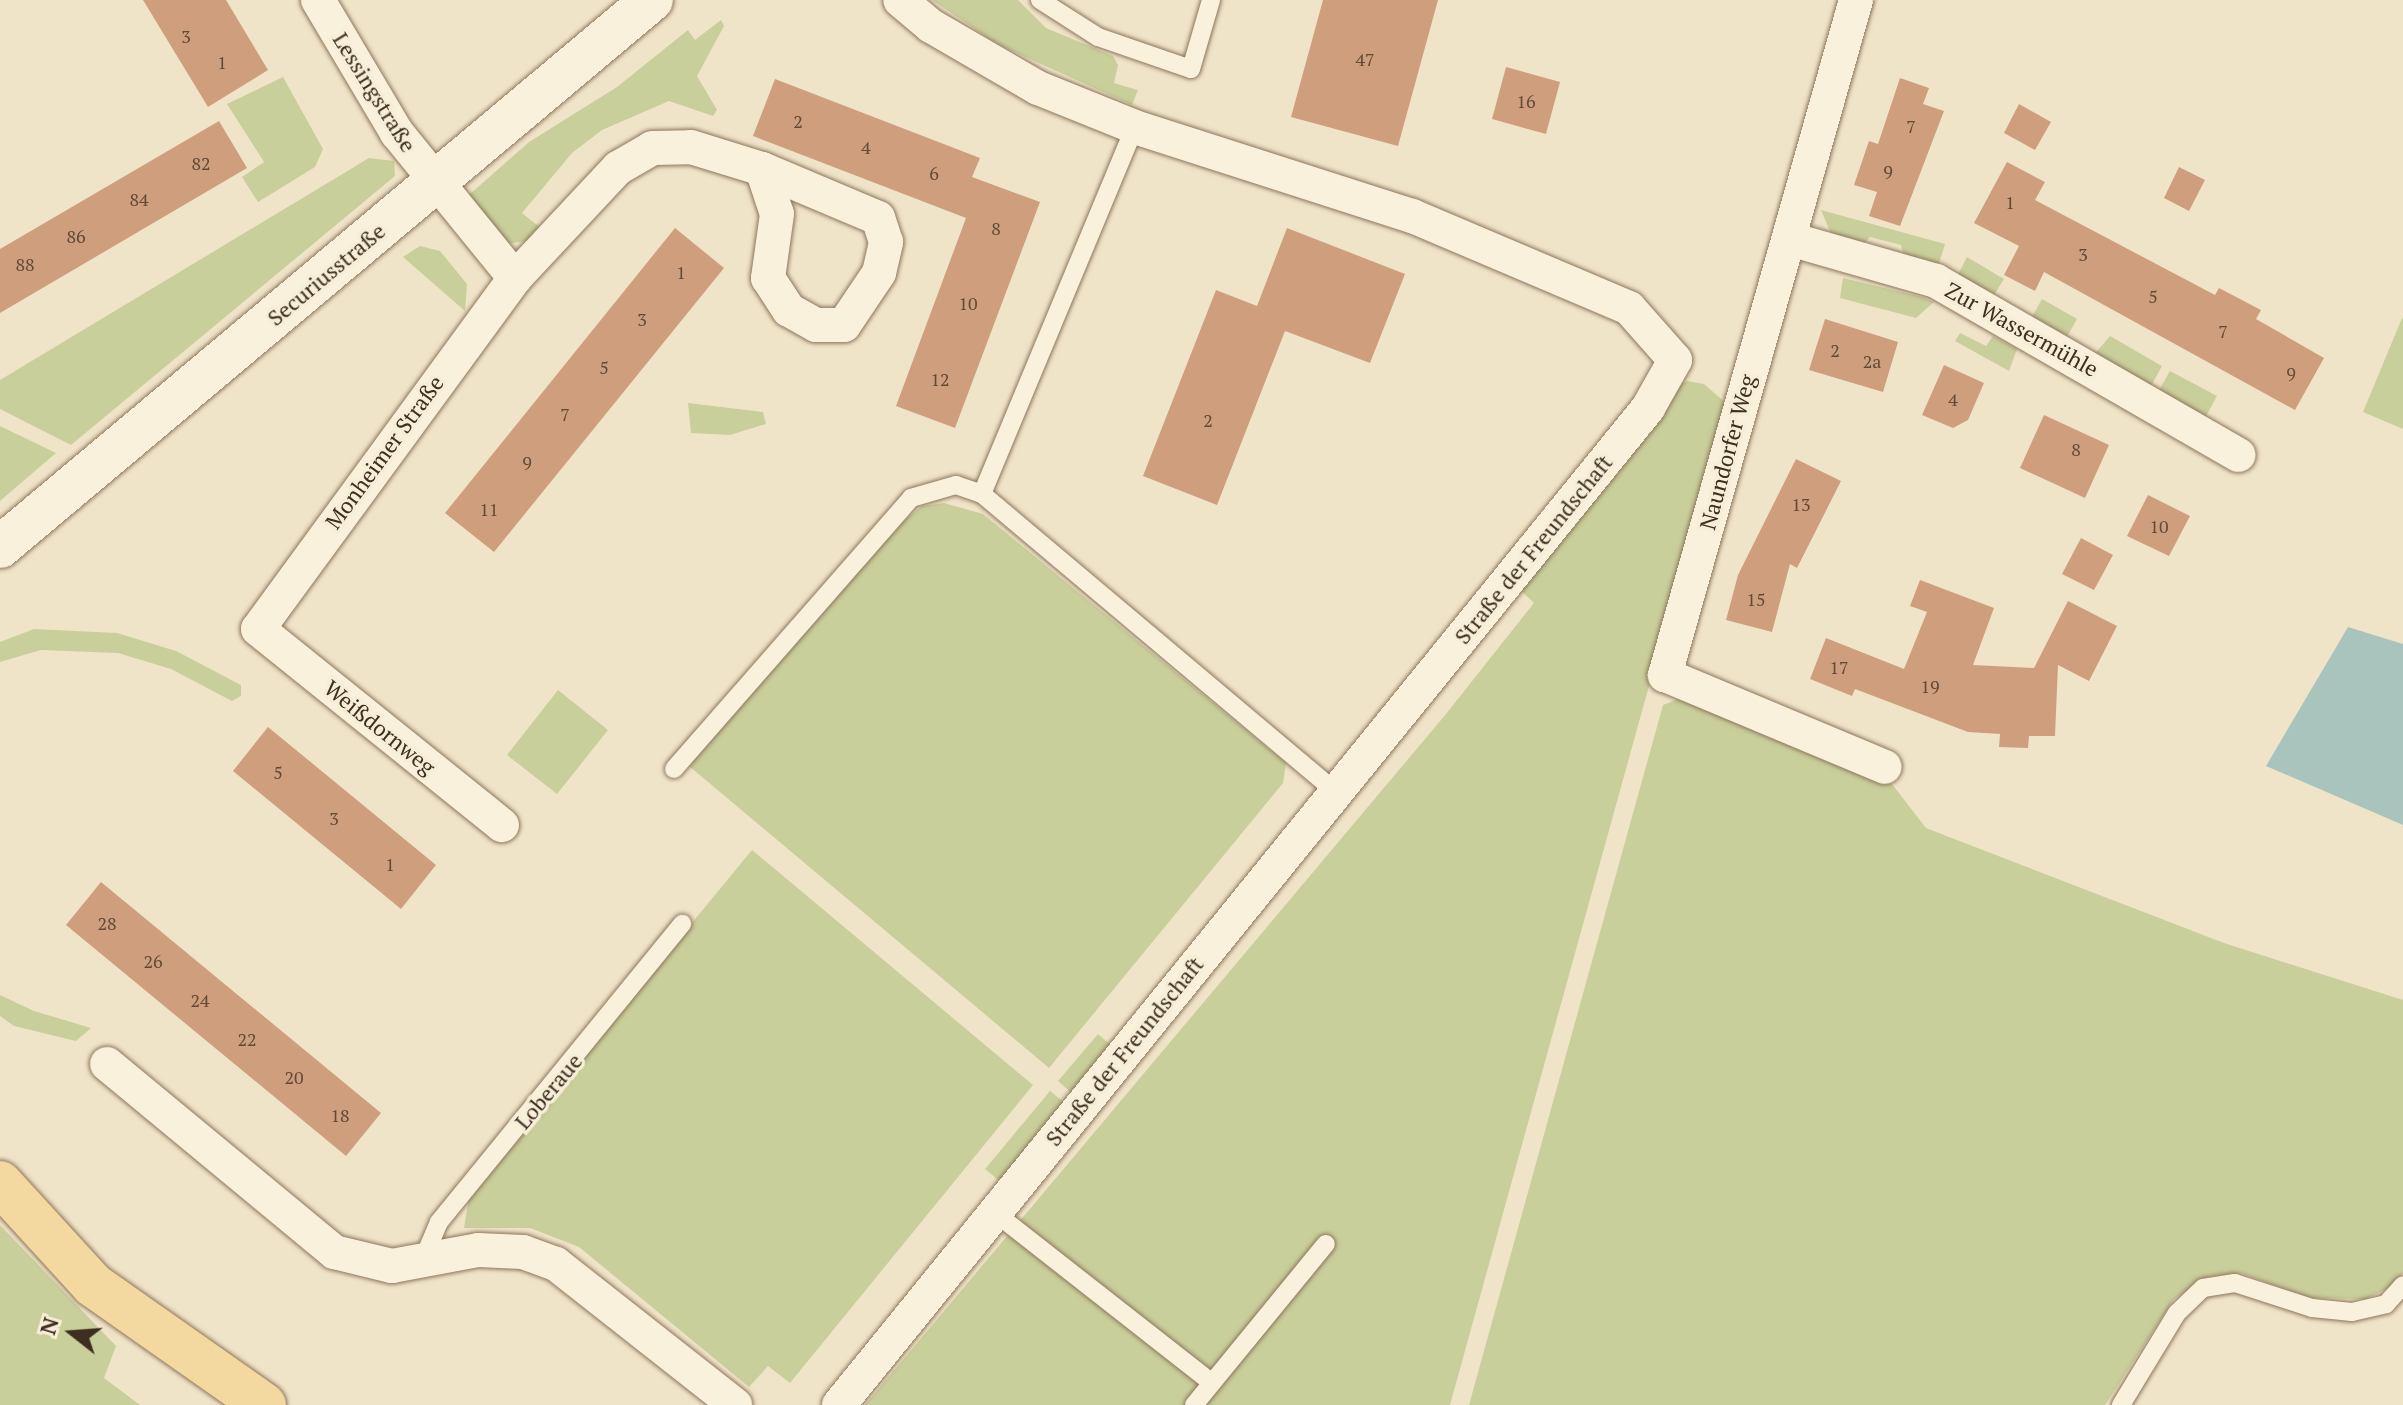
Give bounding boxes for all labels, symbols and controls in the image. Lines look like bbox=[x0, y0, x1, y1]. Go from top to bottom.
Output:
house number: 3 bbox=[181, 25, 191, 47]
street label: Lessingstraße bbox=[328, 27, 422, 157]
house number: 47 bbox=[1355, 48, 1375, 70]
house number: 1 bbox=[217, 51, 227, 73]
house number: 16 bbox=[1516, 90, 1536, 112]
house number: 2 bbox=[793, 110, 803, 132]
house number: 7 bbox=[1906, 115, 1916, 137]
house number: 4 bbox=[861, 136, 871, 158]
house number: 82 bbox=[191, 152, 211, 174]
house number: 9 bbox=[1883, 160, 1893, 182]
house number: 6 bbox=[929, 162, 939, 184]
house number: 84 bbox=[129, 188, 149, 210]
house number: 1 bbox=[2005, 191, 2015, 213]
street label: Securiusstraße bbox=[262, 217, 390, 331]
house number: 8 bbox=[991, 217, 1001, 239]
house number: 86 bbox=[66, 225, 86, 247]
house number: 3 bbox=[2078, 243, 2088, 265]
house number: 88 bbox=[15, 253, 35, 275]
house number: 1 bbox=[676, 261, 686, 283]
street label: Zur Wassermühle bbox=[1941, 276, 2103, 382]
house number: 5 bbox=[2148, 285, 2158, 307]
house number: 10 bbox=[958, 292, 978, 314]
house number: 3 bbox=[637, 308, 647, 330]
house number: 7 bbox=[2218, 320, 2228, 342]
house number: 2 bbox=[1830, 339, 1840, 361]
house number: 2a bbox=[1863, 350, 1881, 372]
house number: 5 bbox=[599, 356, 609, 378]
house number: 9 bbox=[2286, 362, 2296, 384]
house number: 12 bbox=[930, 368, 950, 390]
street label: Monheimer Straße bbox=[319, 370, 449, 534]
street label: Naundorfer Weg bbox=[1694, 372, 1760, 532]
house number: 4 bbox=[1948, 388, 1958, 410]
house number: 7 bbox=[560, 403, 570, 425]
house number: 2 bbox=[1203, 409, 1213, 431]
house number: 8 bbox=[2071, 438, 2081, 460]
street label: Straße der Freundschaft bbox=[1449, 449, 1617, 649]
house number: 9 bbox=[522, 451, 532, 473]
house number: 13 bbox=[1791, 493, 1811, 515]
house number: 11 bbox=[479, 498, 499, 520]
house number: 10 bbox=[2149, 515, 2169, 537]
house number: 15 bbox=[1746, 588, 1766, 610]
house number: 17 bbox=[1829, 656, 1849, 678]
street label: Weißdornweg bbox=[319, 674, 441, 780]
house number: 19 bbox=[1920, 675, 1940, 697]
house number: 5 bbox=[273, 761, 283, 783]
house number: 3 bbox=[329, 807, 339, 829]
house number: 1 bbox=[385, 853, 395, 875]
house number: 28 bbox=[97, 912, 117, 934]
house number: 26 bbox=[143, 950, 163, 972]
street label: Straße der Freundschaft bbox=[1040, 951, 1208, 1151]
house number: 24 bbox=[190, 989, 210, 1011]
house number: 22 bbox=[237, 1028, 257, 1050]
street label: Loberaue bbox=[509, 1048, 587, 1134]
house number: 20 bbox=[284, 1066, 304, 1088]
house number: 18 bbox=[330, 1104, 350, 1126]
north arrow bbox=[32, 1293, 112, 1373]
text: N bbox=[32, 1314, 65, 1338]

